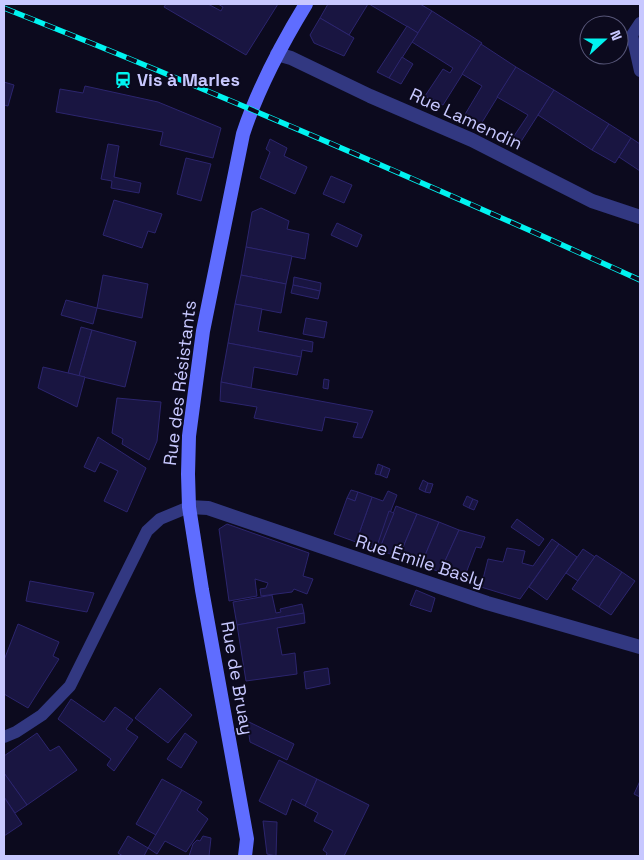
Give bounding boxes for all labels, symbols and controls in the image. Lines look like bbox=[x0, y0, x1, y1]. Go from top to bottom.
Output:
north arrow bbox=[579, 15, 629, 65]
text: N bbox=[606, 28, 626, 43]
place label: Vis à Marles bbox=[137, 68, 240, 91]
station icon: Vis à Marles bbox=[113, 70, 133, 90]
street label: Rue Lamendin bbox=[406, 82, 526, 155]
street label: Rue des Résistants bbox=[158, 299, 201, 467]
street label: Rue Émile Basly bbox=[353, 529, 488, 592]
street label: Rue de Bruay bbox=[216, 619, 259, 737]

